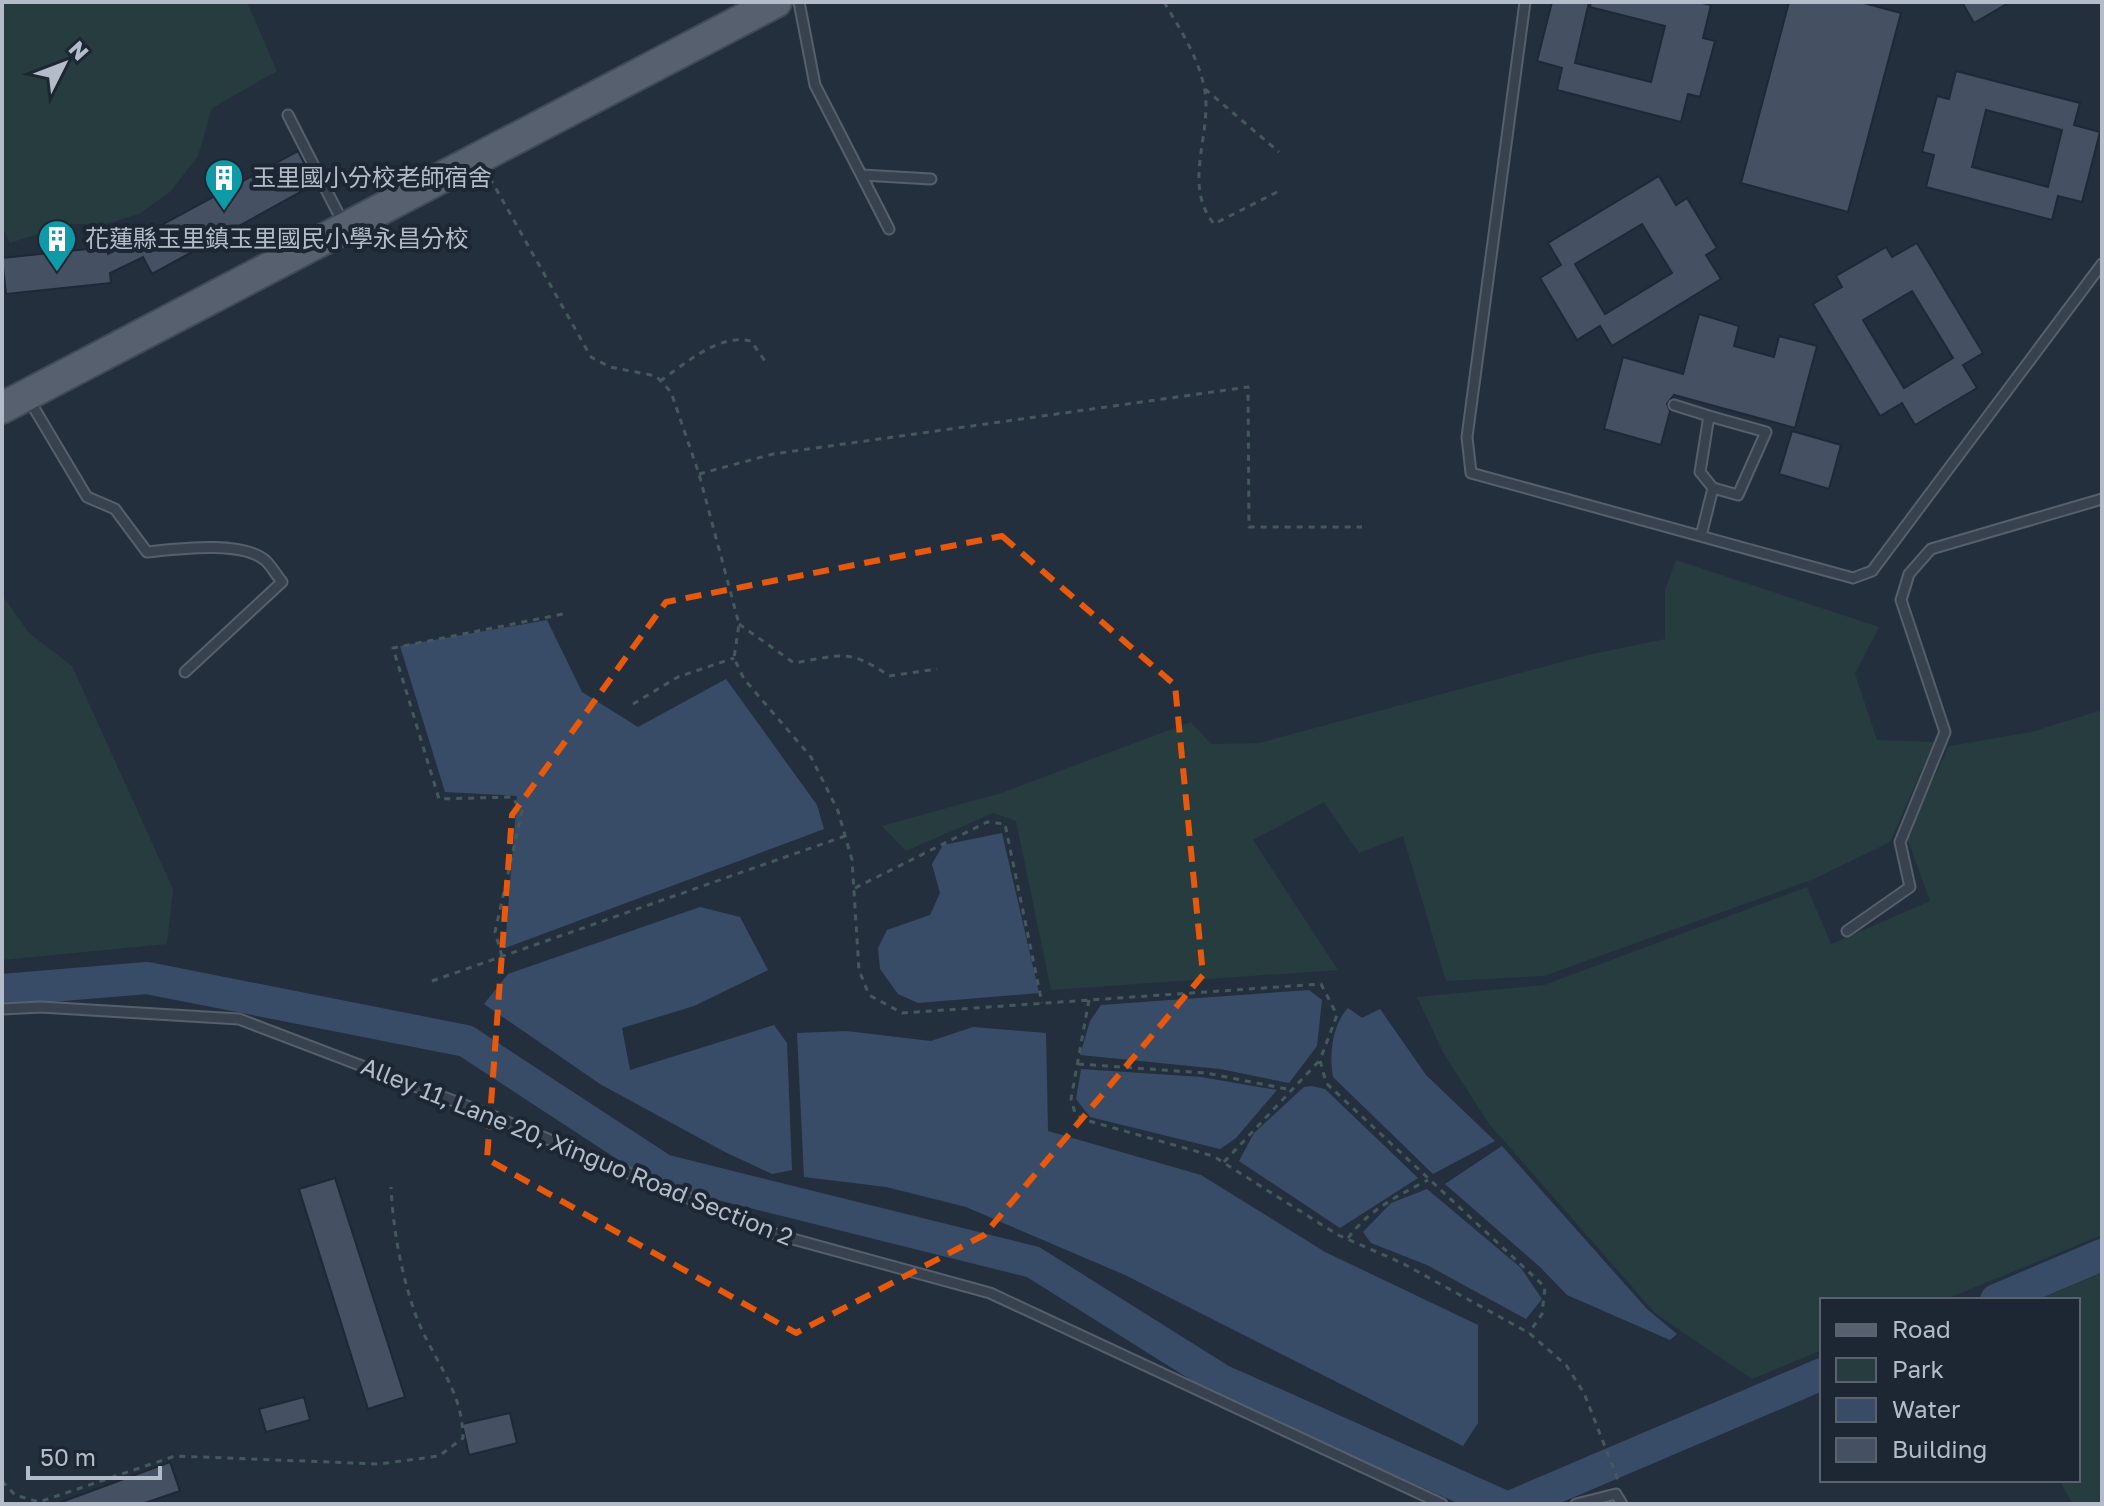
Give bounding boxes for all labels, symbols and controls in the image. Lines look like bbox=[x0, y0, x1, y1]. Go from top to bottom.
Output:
north arrow bbox=[24, 24, 104, 104]
text: N bbox=[64, 35, 95, 66]
building icon: 玉里國小分校老師宿舍 bbox=[203, 157, 245, 212]
place label: 玉里國小分校老師宿舍 bbox=[252, 162, 492, 191]
building icon: 花蓮縣玉里鎮玉里國民小學永昌分校 bbox=[36, 218, 78, 273]
place label: 花蓮縣玉里鎮玉里國民小學永昌分校 bbox=[85, 223, 469, 252]
street label: Alley 11, Lane 20, Xinguo Road Section 2 bbox=[357, 1050, 798, 1251]
legend bbox=[1820, 1298, 2080, 1482]
text: Road bbox=[1892, 1314, 1951, 1343]
text: Park bbox=[1892, 1354, 1944, 1383]
text: Water bbox=[1892, 1394, 1960, 1423]
scale bar bbox=[28, 1430, 160, 1480]
text: Building bbox=[1892, 1434, 1987, 1463]
text: 50 m bbox=[40, 1442, 96, 1471]

